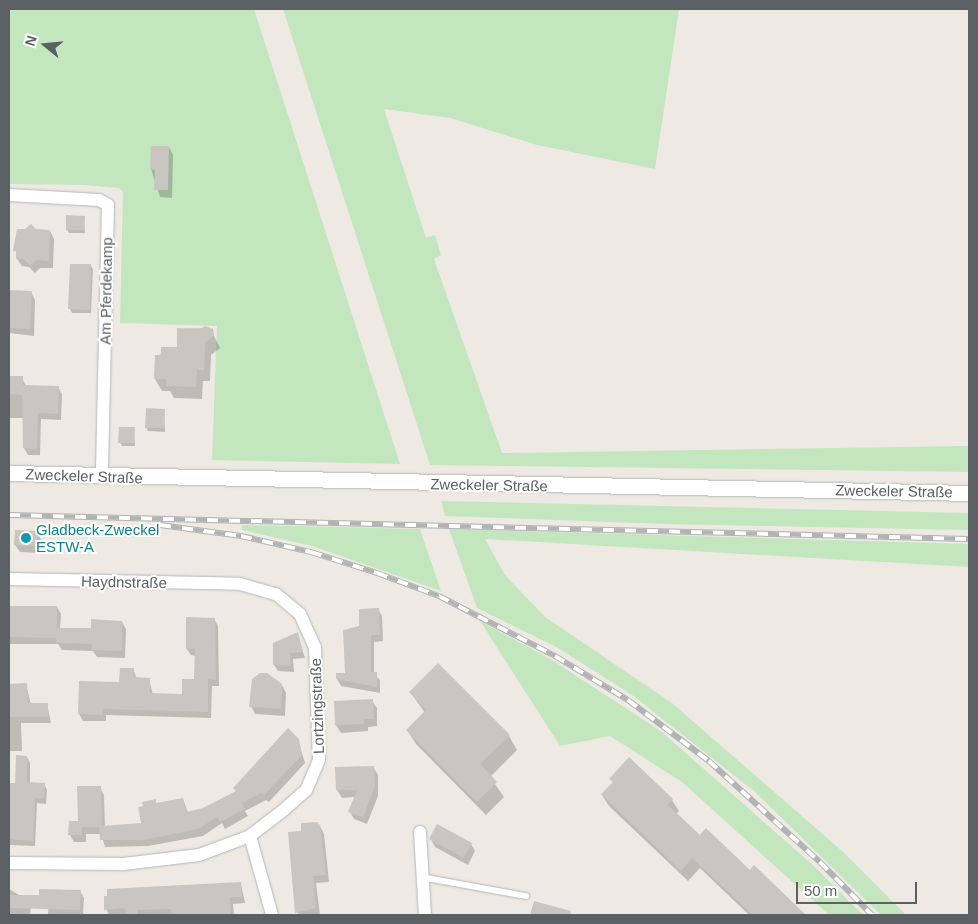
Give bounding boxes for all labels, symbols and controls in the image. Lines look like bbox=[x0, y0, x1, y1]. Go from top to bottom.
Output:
north arrow bbox=[20, 20, 70, 70]
text: N bbox=[22, 33, 40, 48]
street label: Am Pferdekamp bbox=[96, 237, 116, 345]
street label: Zweckeler Straße bbox=[25, 465, 143, 487]
street label: Zweckeler Straße bbox=[430, 475, 548, 495]
street label: Zweckeler Straße bbox=[835, 481, 953, 501]
place label: Gladbeck-Zweckel ESTW-A bbox=[36, 520, 159, 555]
marker: Gladbeck-Zweckel ESTW-A bbox=[20, 532, 32, 544]
street label: Haydnstraße bbox=[81, 572, 167, 592]
street label: Lortzingstraße bbox=[306, 658, 328, 754]
scale bar bbox=[798, 872, 919, 904]
text: 50 m bbox=[804, 882, 837, 899]

